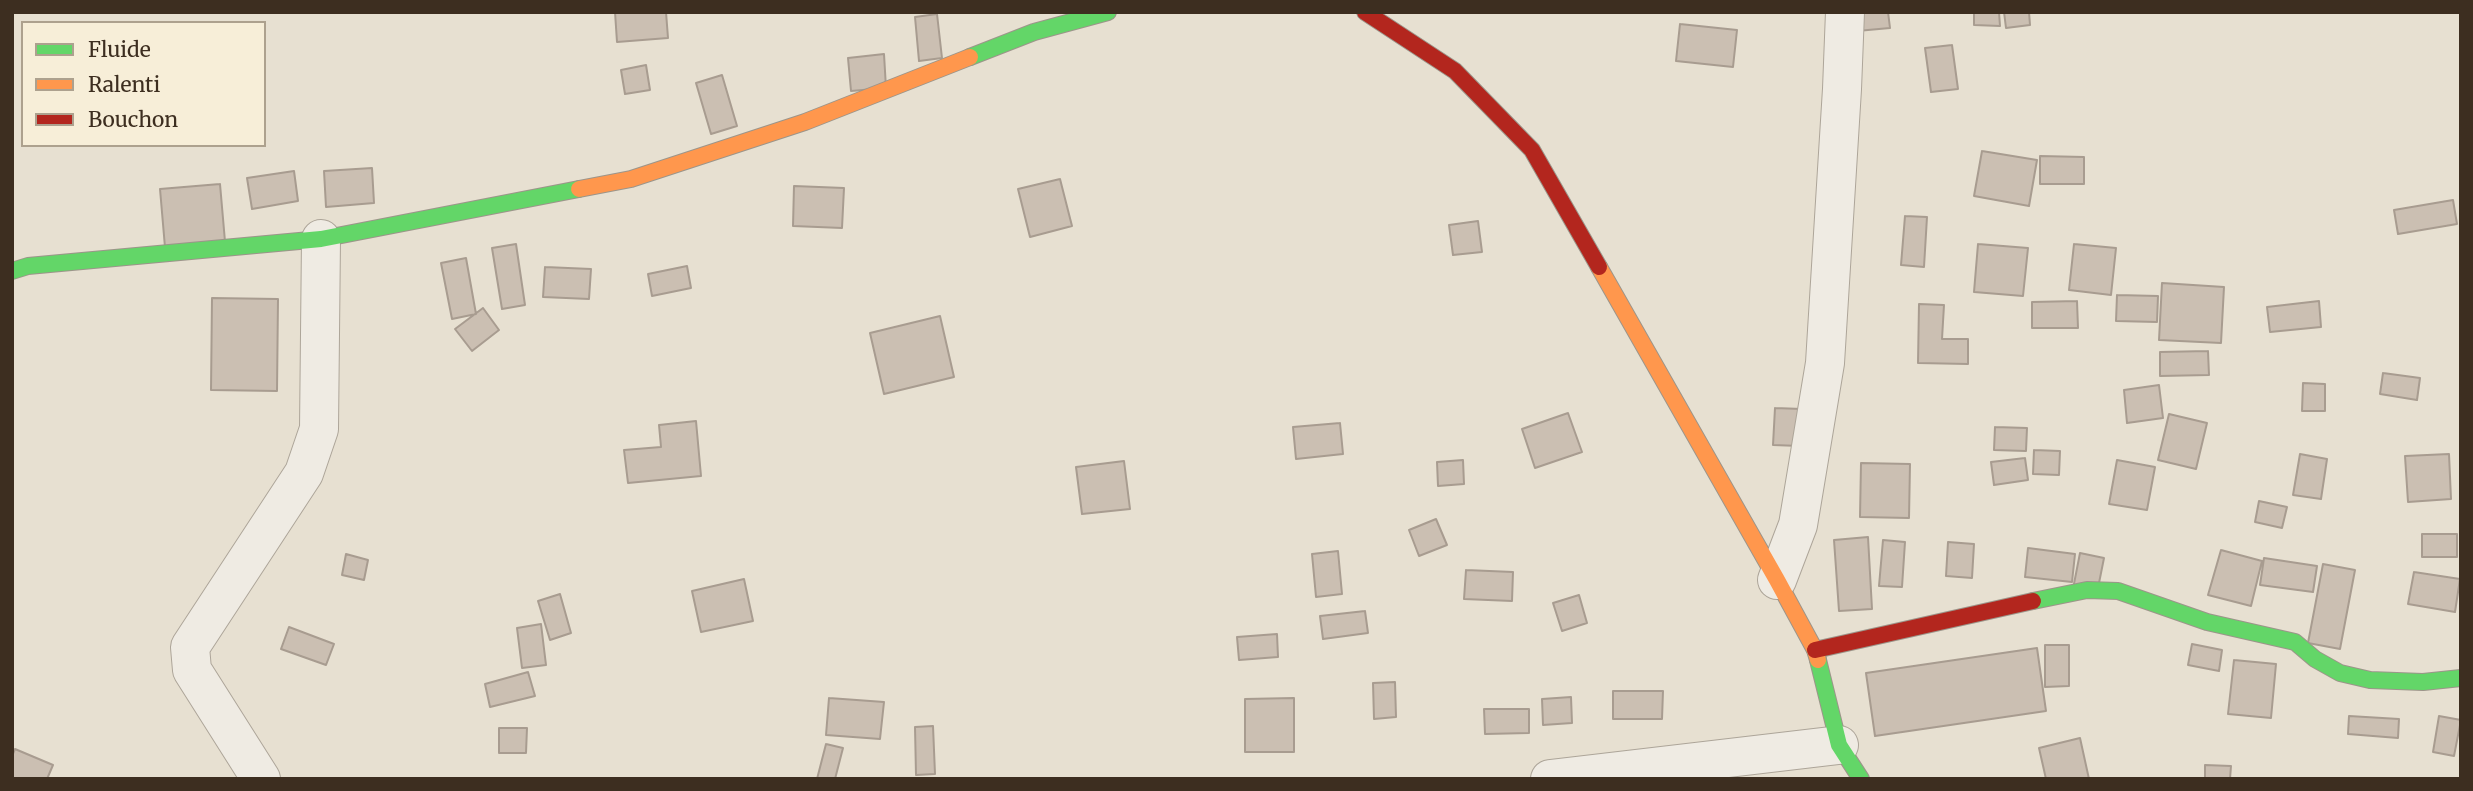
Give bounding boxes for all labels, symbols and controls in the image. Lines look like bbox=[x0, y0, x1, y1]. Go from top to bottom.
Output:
legend bbox=[21, 21, 266, 147]
text: Fluide bbox=[88, 36, 151, 63]
text: Ralenti bbox=[88, 71, 160, 98]
text: Bouchon bbox=[88, 106, 178, 133]

